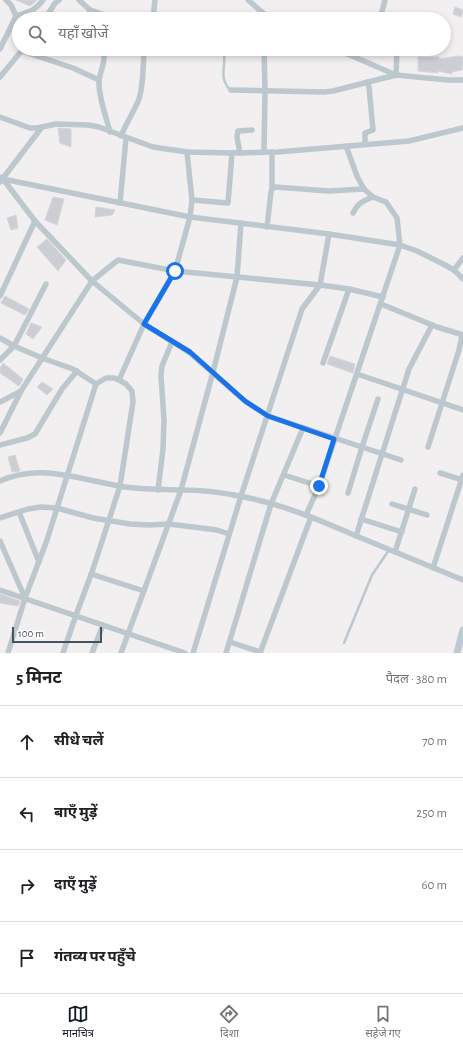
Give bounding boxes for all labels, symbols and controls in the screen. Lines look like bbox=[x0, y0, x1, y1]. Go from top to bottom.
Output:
search box bbox=[12, 12, 451, 56]
icon: search bbox=[26, 23, 48, 45]
text: यहाँ खोजें bbox=[58, 26, 108, 41]
route start bbox=[166, 262, 184, 280]
route end bbox=[310, 477, 328, 495]
scale bar bbox=[12, 625, 102, 644]
text: 100 m bbox=[18, 628, 44, 639]
text: 5 मिनट bbox=[16, 669, 62, 686]
text: पैदल · 380 m bbox=[386, 673, 447, 686]
icon: ahead bbox=[16, 731, 38, 753]
text: सीधे चलें bbox=[54, 733, 104, 748]
text: 70 m bbox=[422, 735, 447, 748]
icon: left bbox=[16, 803, 38, 825]
text: बाएँ मुड़ें bbox=[54, 805, 97, 820]
text: 250 m bbox=[416, 807, 447, 820]
icon: right bbox=[16, 875, 38, 897]
text: दाएँ मुड़ें bbox=[54, 877, 97, 892]
text: 60 m bbox=[421, 879, 447, 892]
icon: arrive bbox=[16, 947, 38, 969]
text: गंतव्य पर पहुँचे bbox=[54, 949, 136, 964]
tab: मानचित्र bbox=[62, 1003, 94, 1041]
tab: दिशा bbox=[218, 1003, 240, 1041]
tab: सहेजे गए bbox=[365, 1003, 401, 1041]

